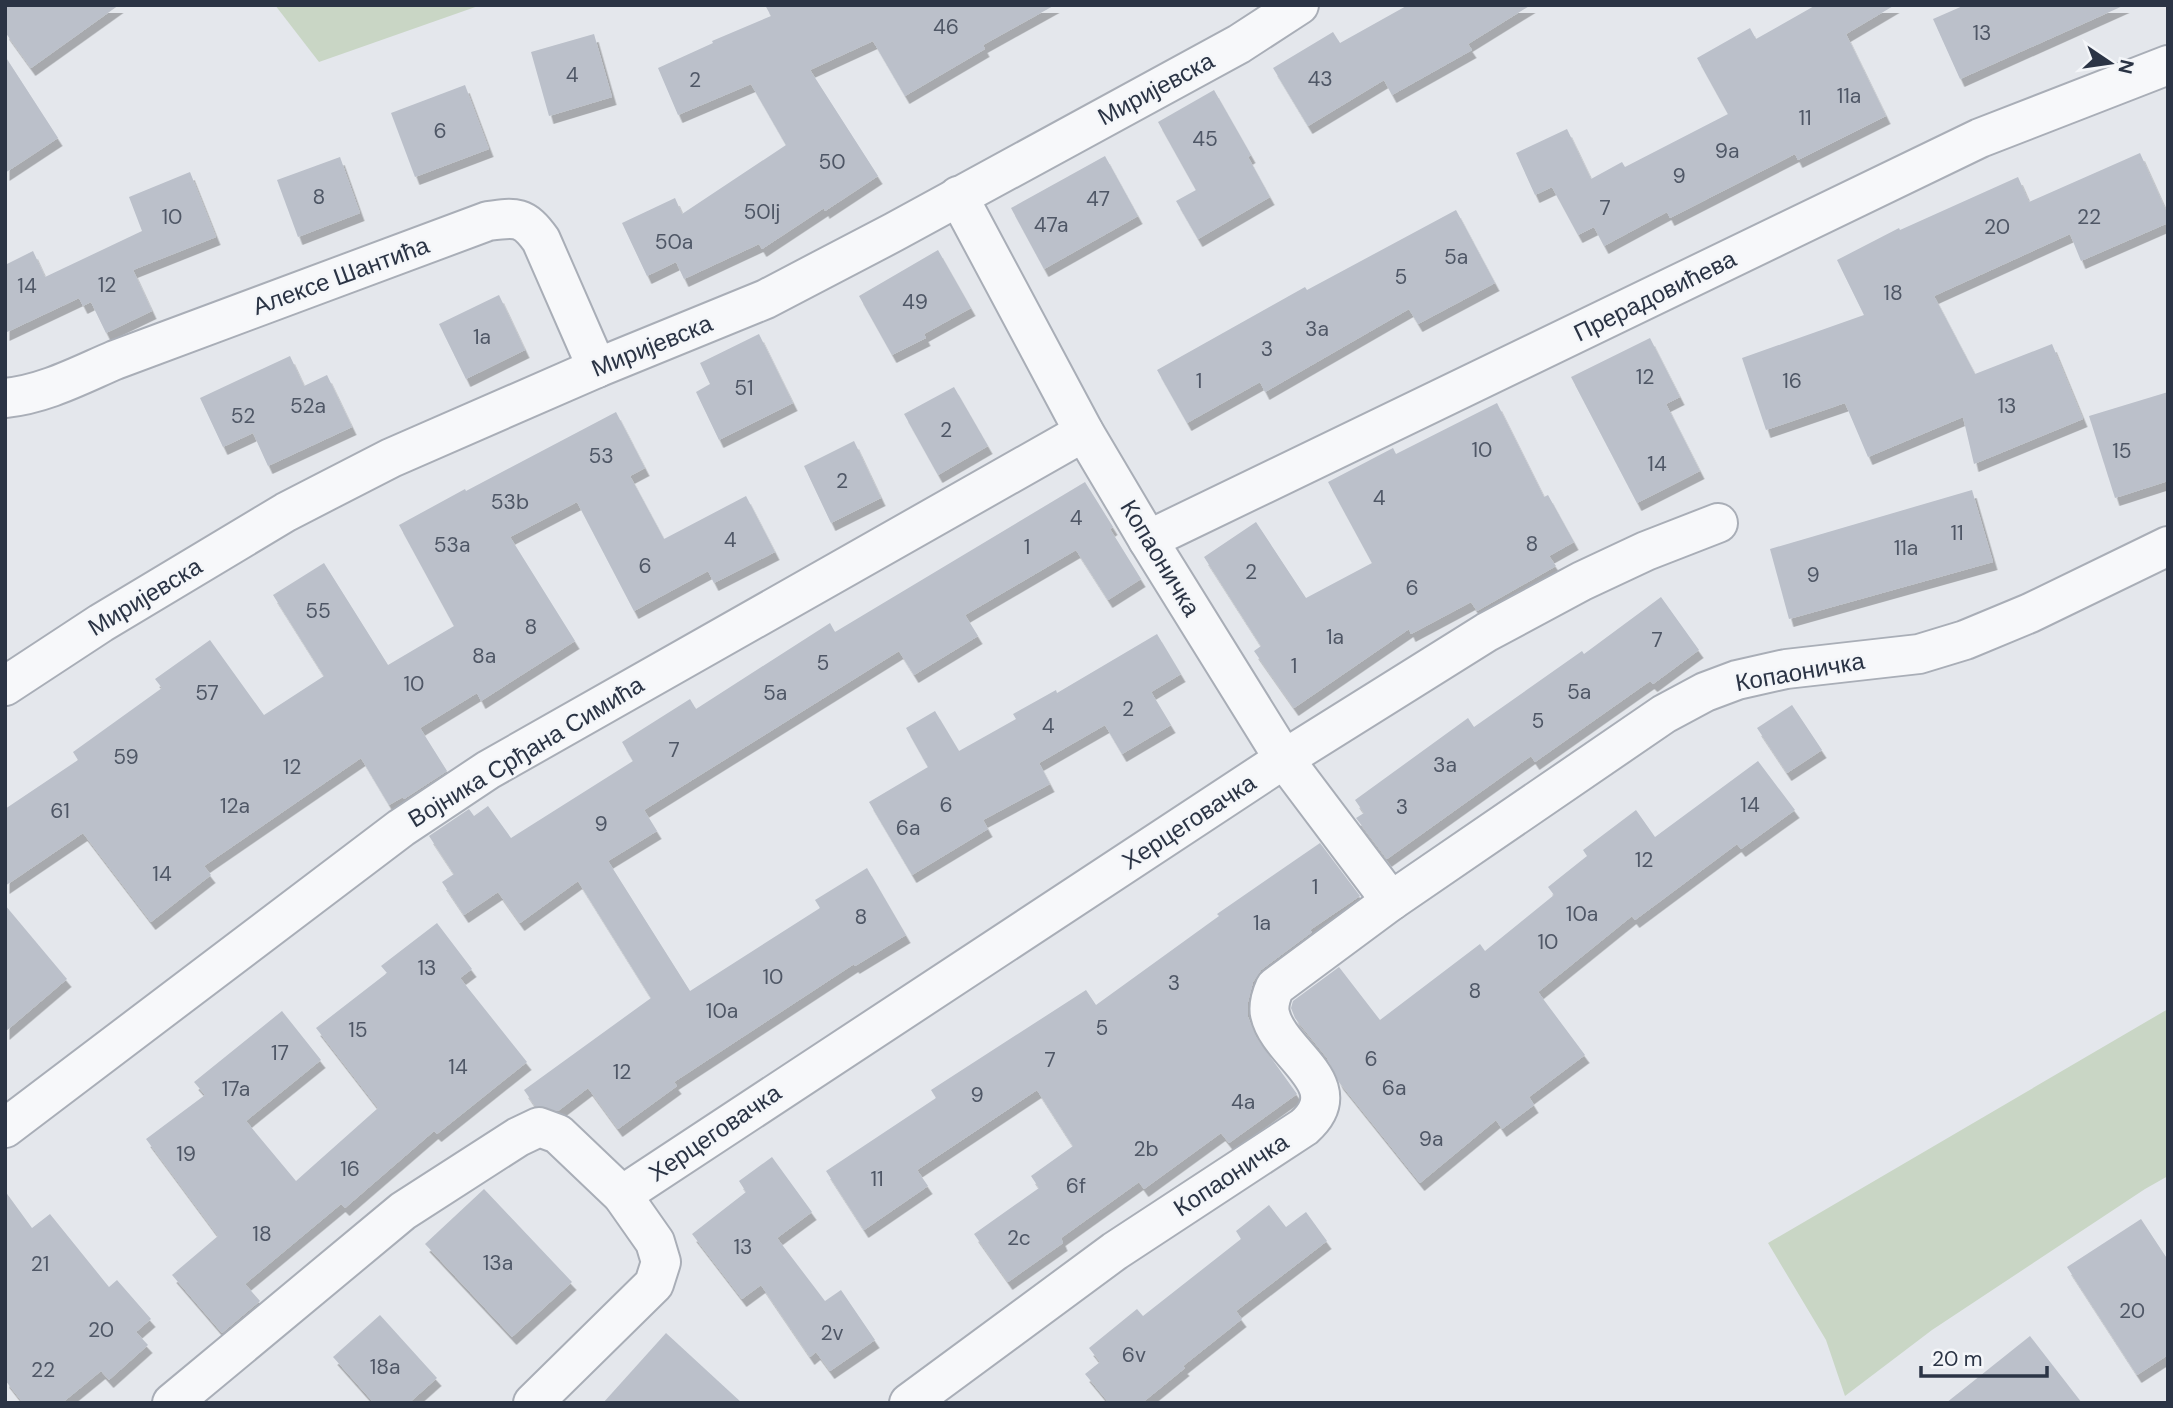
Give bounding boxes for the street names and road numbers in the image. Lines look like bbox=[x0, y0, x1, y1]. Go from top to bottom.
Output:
street label: Миријевска bbox=[1092, 45, 1220, 132]
street label: Алексе Шантића bbox=[248, 229, 434, 322]
street label: Прерадовићева bbox=[1569, 243, 1742, 348]
street label: Миријевска bbox=[587, 307, 717, 384]
street label: Копаоничка bbox=[1114, 494, 1208, 622]
street label: Миријевска bbox=[82, 550, 208, 643]
street label: Копаоничка bbox=[1733, 645, 1868, 698]
street label: Војника Срђана Симића bbox=[402, 668, 650, 834]
street label: Херцеговачка bbox=[1116, 766, 1262, 876]
street label: Херцеговачка bbox=[643, 1077, 787, 1188]
street label: Копаоничка bbox=[1168, 1126, 1294, 1223]

